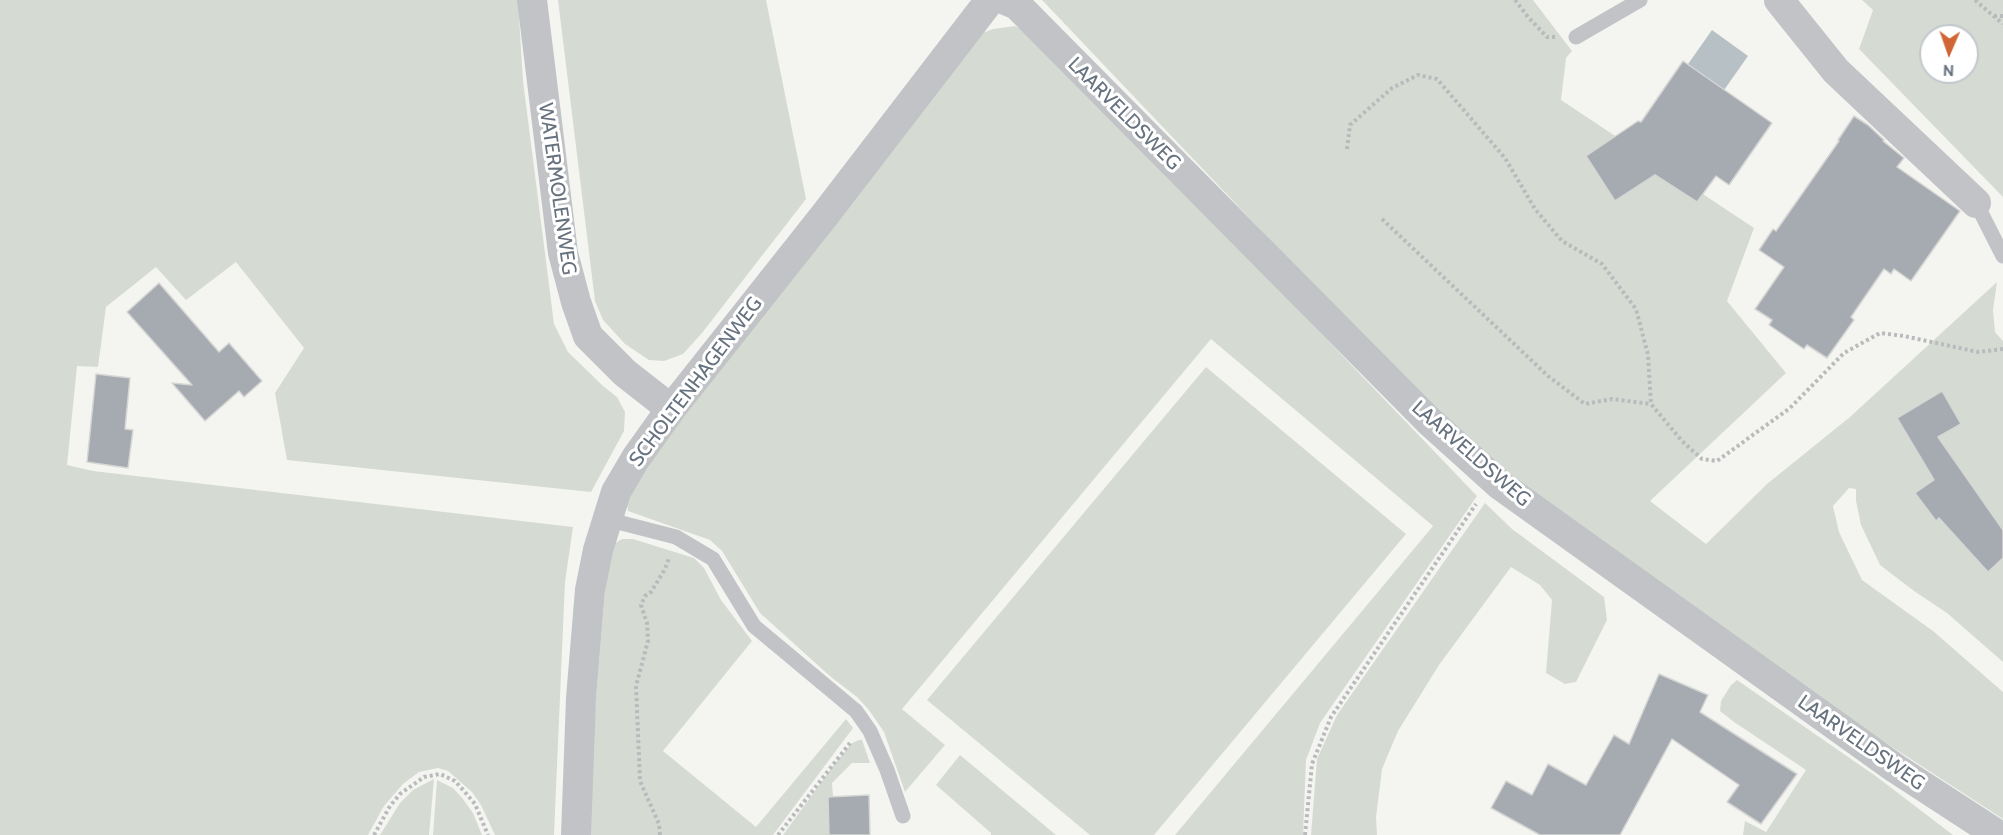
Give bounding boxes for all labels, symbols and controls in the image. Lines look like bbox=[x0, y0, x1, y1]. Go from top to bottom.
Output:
north arrow bbox=[1919, 24, 1979, 84]
street label: LAARVELDSWEG bbox=[1063, 53, 1185, 175]
text: N bbox=[1942, 61, 1954, 80]
street label: WATERMOLENWEG bbox=[533, 102, 581, 276]
street label: SCHOLTENHAGENWEG bbox=[624, 292, 768, 472]
street label: LAARVELDSWEG bbox=[1407, 396, 1535, 512]
street label: LAARVELDSWEG bbox=[1793, 690, 1929, 796]

